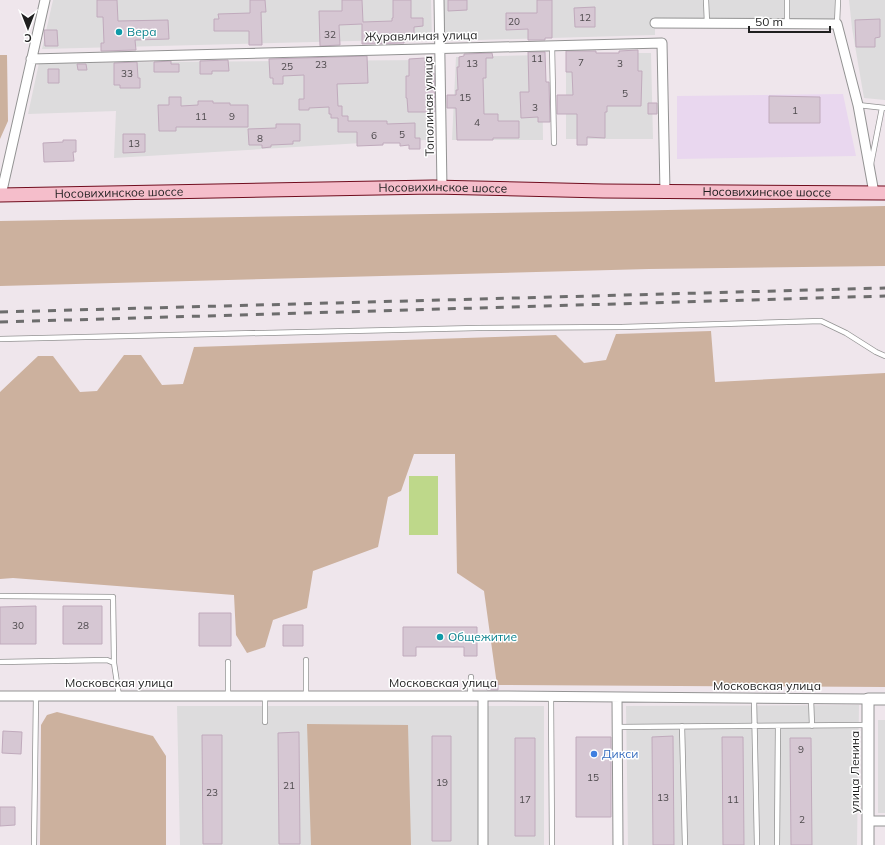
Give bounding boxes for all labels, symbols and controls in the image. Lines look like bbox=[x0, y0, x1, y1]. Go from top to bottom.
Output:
north arrow bbox=[8, 8, 48, 48]
scale bar bbox=[749, 8, 830, 34]
house number: 12 bbox=[579, 11, 591, 24]
text: 50 m bbox=[755, 14, 783, 29]
house number: 20 bbox=[508, 15, 520, 28]
place label: Вера bbox=[127, 24, 156, 39]
marker: Вера bbox=[114, 27, 124, 37]
street label: Журавлиная улица bbox=[364, 27, 478, 44]
house number: 32 bbox=[324, 28, 336, 41]
text: С bbox=[24, 31, 32, 45]
house number: 11 bbox=[531, 52, 543, 65]
street label: Тополиная улица bbox=[420, 56, 437, 156]
house number: 7 bbox=[578, 56, 584, 69]
house number: 13 bbox=[466, 57, 478, 70]
house number: 3 bbox=[617, 57, 623, 70]
house number: 23 bbox=[315, 58, 327, 71]
house number: 25 bbox=[281, 60, 293, 73]
house number: 33 bbox=[121, 67, 133, 80]
house number: 5 bbox=[622, 87, 628, 100]
house number: 15 bbox=[459, 91, 471, 104]
house number: 3 bbox=[532, 101, 538, 114]
house number: 1 bbox=[792, 104, 798, 117]
house number: 11 bbox=[195, 110, 207, 123]
house number: 9 bbox=[229, 110, 235, 123]
house number: 4 bbox=[474, 116, 480, 129]
house number: 5 bbox=[399, 128, 405, 141]
house number: 6 bbox=[371, 129, 377, 142]
house number: 8 bbox=[257, 132, 263, 145]
house number: 13 bbox=[128, 137, 140, 150]
street label: Носовихинское шоссе bbox=[378, 179, 508, 196]
street label: Носовихинское шоссе bbox=[54, 184, 184, 201]
street label: Носовихинское шоссе bbox=[702, 184, 832, 200]
house number: 30 bbox=[12, 619, 24, 632]
house number: 28 bbox=[77, 619, 89, 632]
place label: Общежитие bbox=[448, 629, 517, 644]
marker: Общежитие bbox=[435, 632, 445, 642]
street label: Московская улица bbox=[65, 675, 173, 690]
street label: Московская улица bbox=[389, 675, 497, 690]
street label: Московская улица bbox=[713, 678, 821, 693]
street label: улица Ленина bbox=[847, 731, 862, 813]
house number: 9 bbox=[798, 743, 804, 756]
place label: Дикси bbox=[602, 746, 638, 761]
marker: Дикси bbox=[589, 749, 599, 759]
house number: 15 bbox=[587, 771, 599, 784]
house number: 19 bbox=[436, 776, 448, 789]
house number: 21 bbox=[283, 779, 295, 792]
house number: 23 bbox=[206, 786, 218, 799]
house number: 13 bbox=[657, 791, 669, 804]
house number: 17 bbox=[519, 793, 531, 806]
house number: 11 bbox=[727, 793, 739, 806]
house number: 2 bbox=[799, 813, 805, 826]

